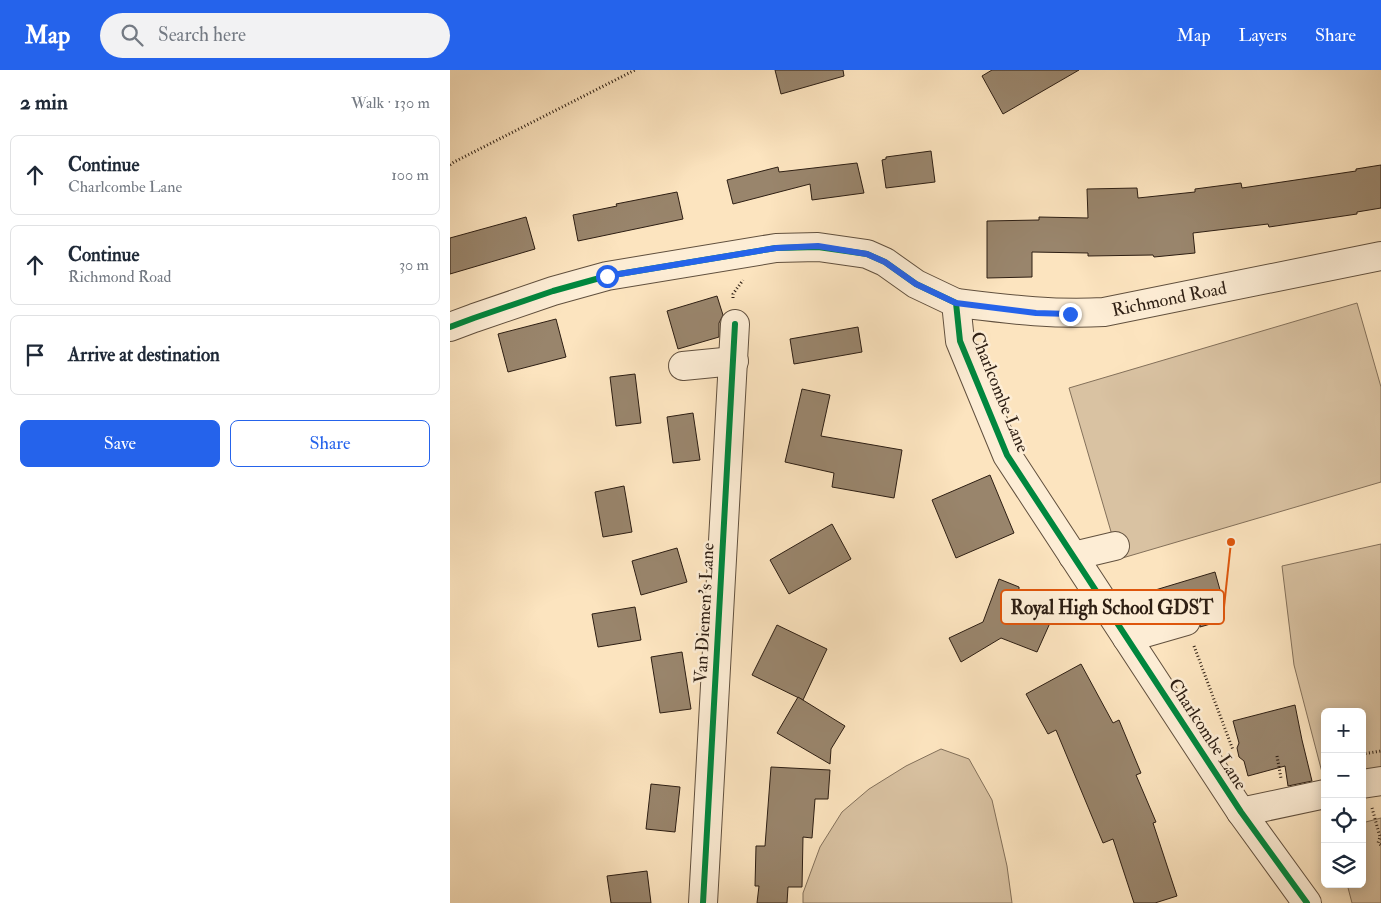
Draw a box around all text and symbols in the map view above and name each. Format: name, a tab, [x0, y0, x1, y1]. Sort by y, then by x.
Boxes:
search box	[100, 13, 450, 58]
text: Map	[25, 20, 70, 51]
icon: search	[118, 21, 146, 49]
text: Search here	[158, 23, 246, 47]
text: Map	[1177, 24, 1211, 47]
text: Layers	[1239, 24, 1287, 47]
text: Share	[1315, 24, 1356, 47]
text: 2 min	[20, 89, 68, 116]
text: Walk · 130 m	[351, 93, 430, 113]
text: Continue	[68, 153, 139, 177]
icon: ahead	[21, 161, 49, 189]
text: 100 m	[391, 165, 429, 185]
text: Charlcombe Lane	[68, 177, 182, 197]
text: Continue	[68, 243, 139, 267]
icon: ahead	[21, 251, 49, 279]
text: 30 m	[399, 255, 429, 275]
route start	[596, 265, 619, 288]
text: Richmond Road	[68, 267, 171, 287]
street label: Richmond Road	[1110, 276, 1229, 322]
route end	[1059, 303, 1082, 326]
street label: Charlcombe Lane	[965, 328, 1034, 456]
icon: arrive	[21, 341, 49, 369]
text: Arrive at destination	[68, 343, 220, 367]
button: Save	[20, 420, 220, 467]
button: Share	[230, 420, 430, 467]
street label: Van Diemen's Lane	[689, 542, 720, 684]
callout: Royal High School GDST	[1001, 590, 1224, 624]
text: Royal High School GDST	[1011, 596, 1214, 621]
street label: Charlcombe Lane	[1163, 674, 1252, 795]
map controls	[1321, 708, 1366, 888]
button: +	[1321, 708, 1366, 753]
button: −	[1321, 753, 1366, 798]
button: locate	[1321, 798, 1366, 843]
button: layers	[1321, 843, 1366, 888]

